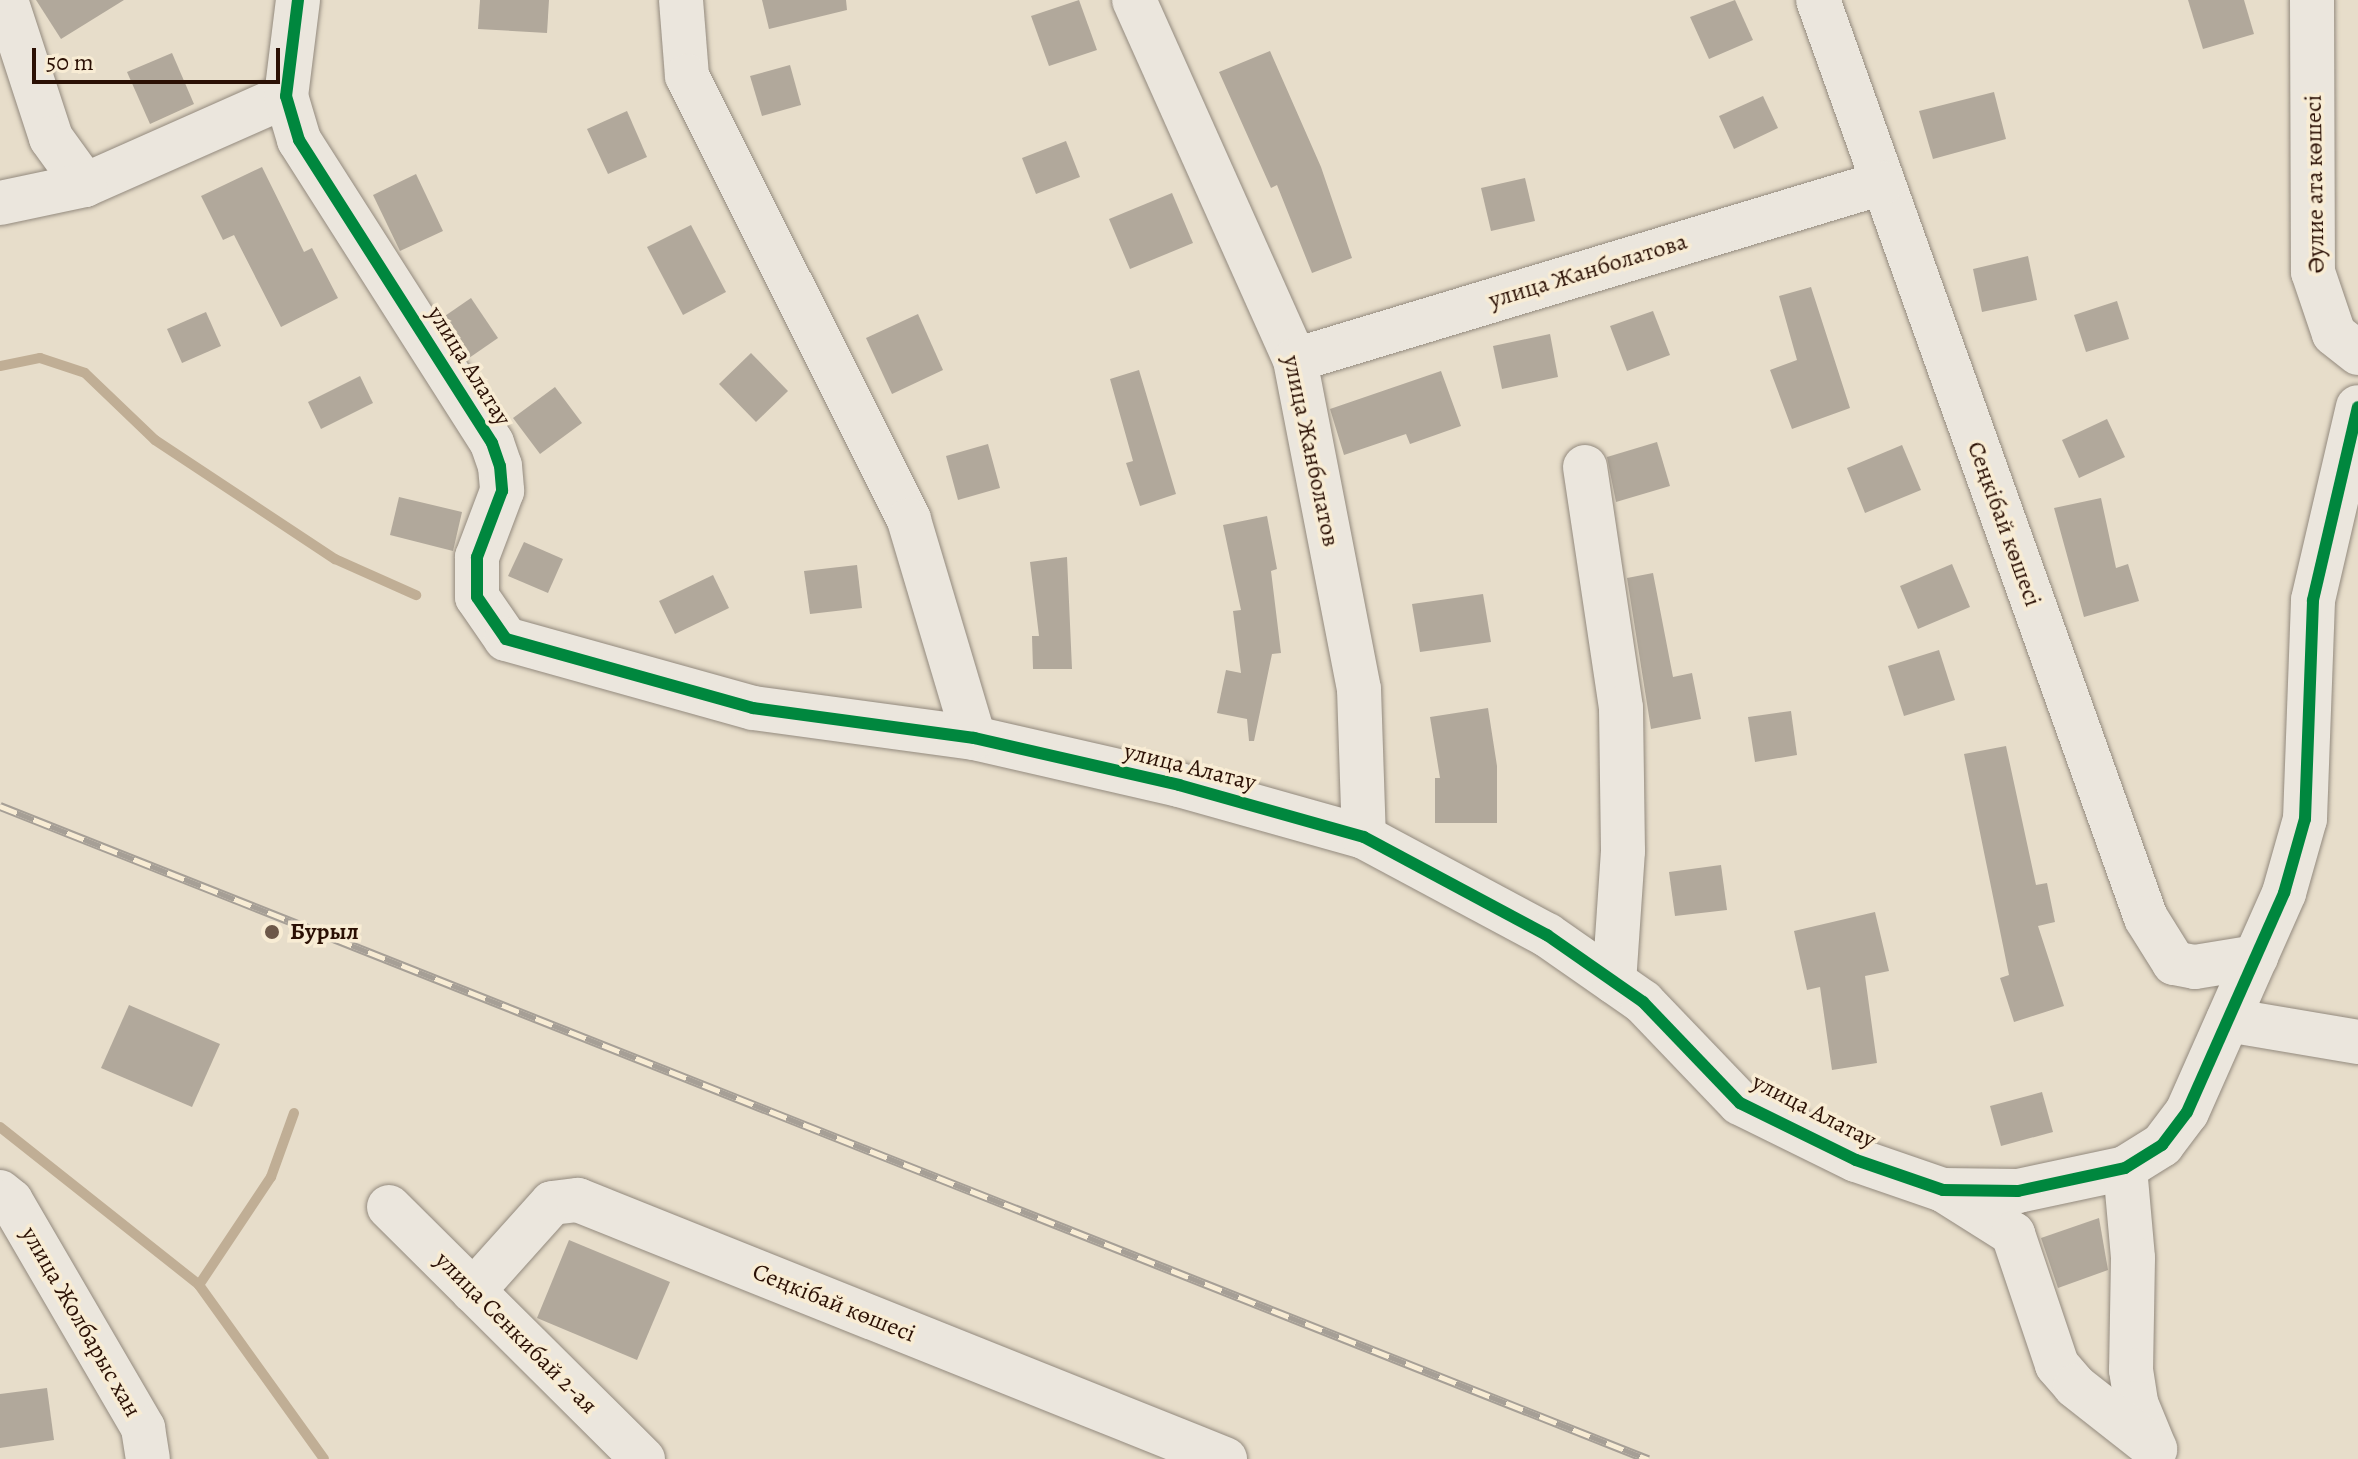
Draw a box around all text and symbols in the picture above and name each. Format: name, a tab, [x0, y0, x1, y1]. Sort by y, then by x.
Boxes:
scale bar	[36, 32, 284, 82]
text: 50 m	[46, 46, 94, 78]
street label: Әулие ата көшесі	[2299, 95, 2331, 273]
street label: улица Жанболатова	[1485, 227, 1691, 315]
street label: улица Алатау	[421, 301, 517, 431]
street label: улица Жанболатов	[1277, 353, 1345, 549]
street label: Сеңкібай көшесі	[1961, 438, 2047, 610]
street label: улица Алатау	[1121, 737, 1259, 797]
place label: Бурыл	[290, 918, 359, 946]
marker: Бурыл	[261, 921, 283, 943]
street label: улица Алатау	[1747, 1067, 1881, 1155]
street label: улица Жолбарыс хан	[15, 1222, 147, 1422]
street label: улица Сенкибай 2-ая	[429, 1246, 603, 1420]
street label: Сеңкібай көшесі	[748, 1257, 920, 1349]

